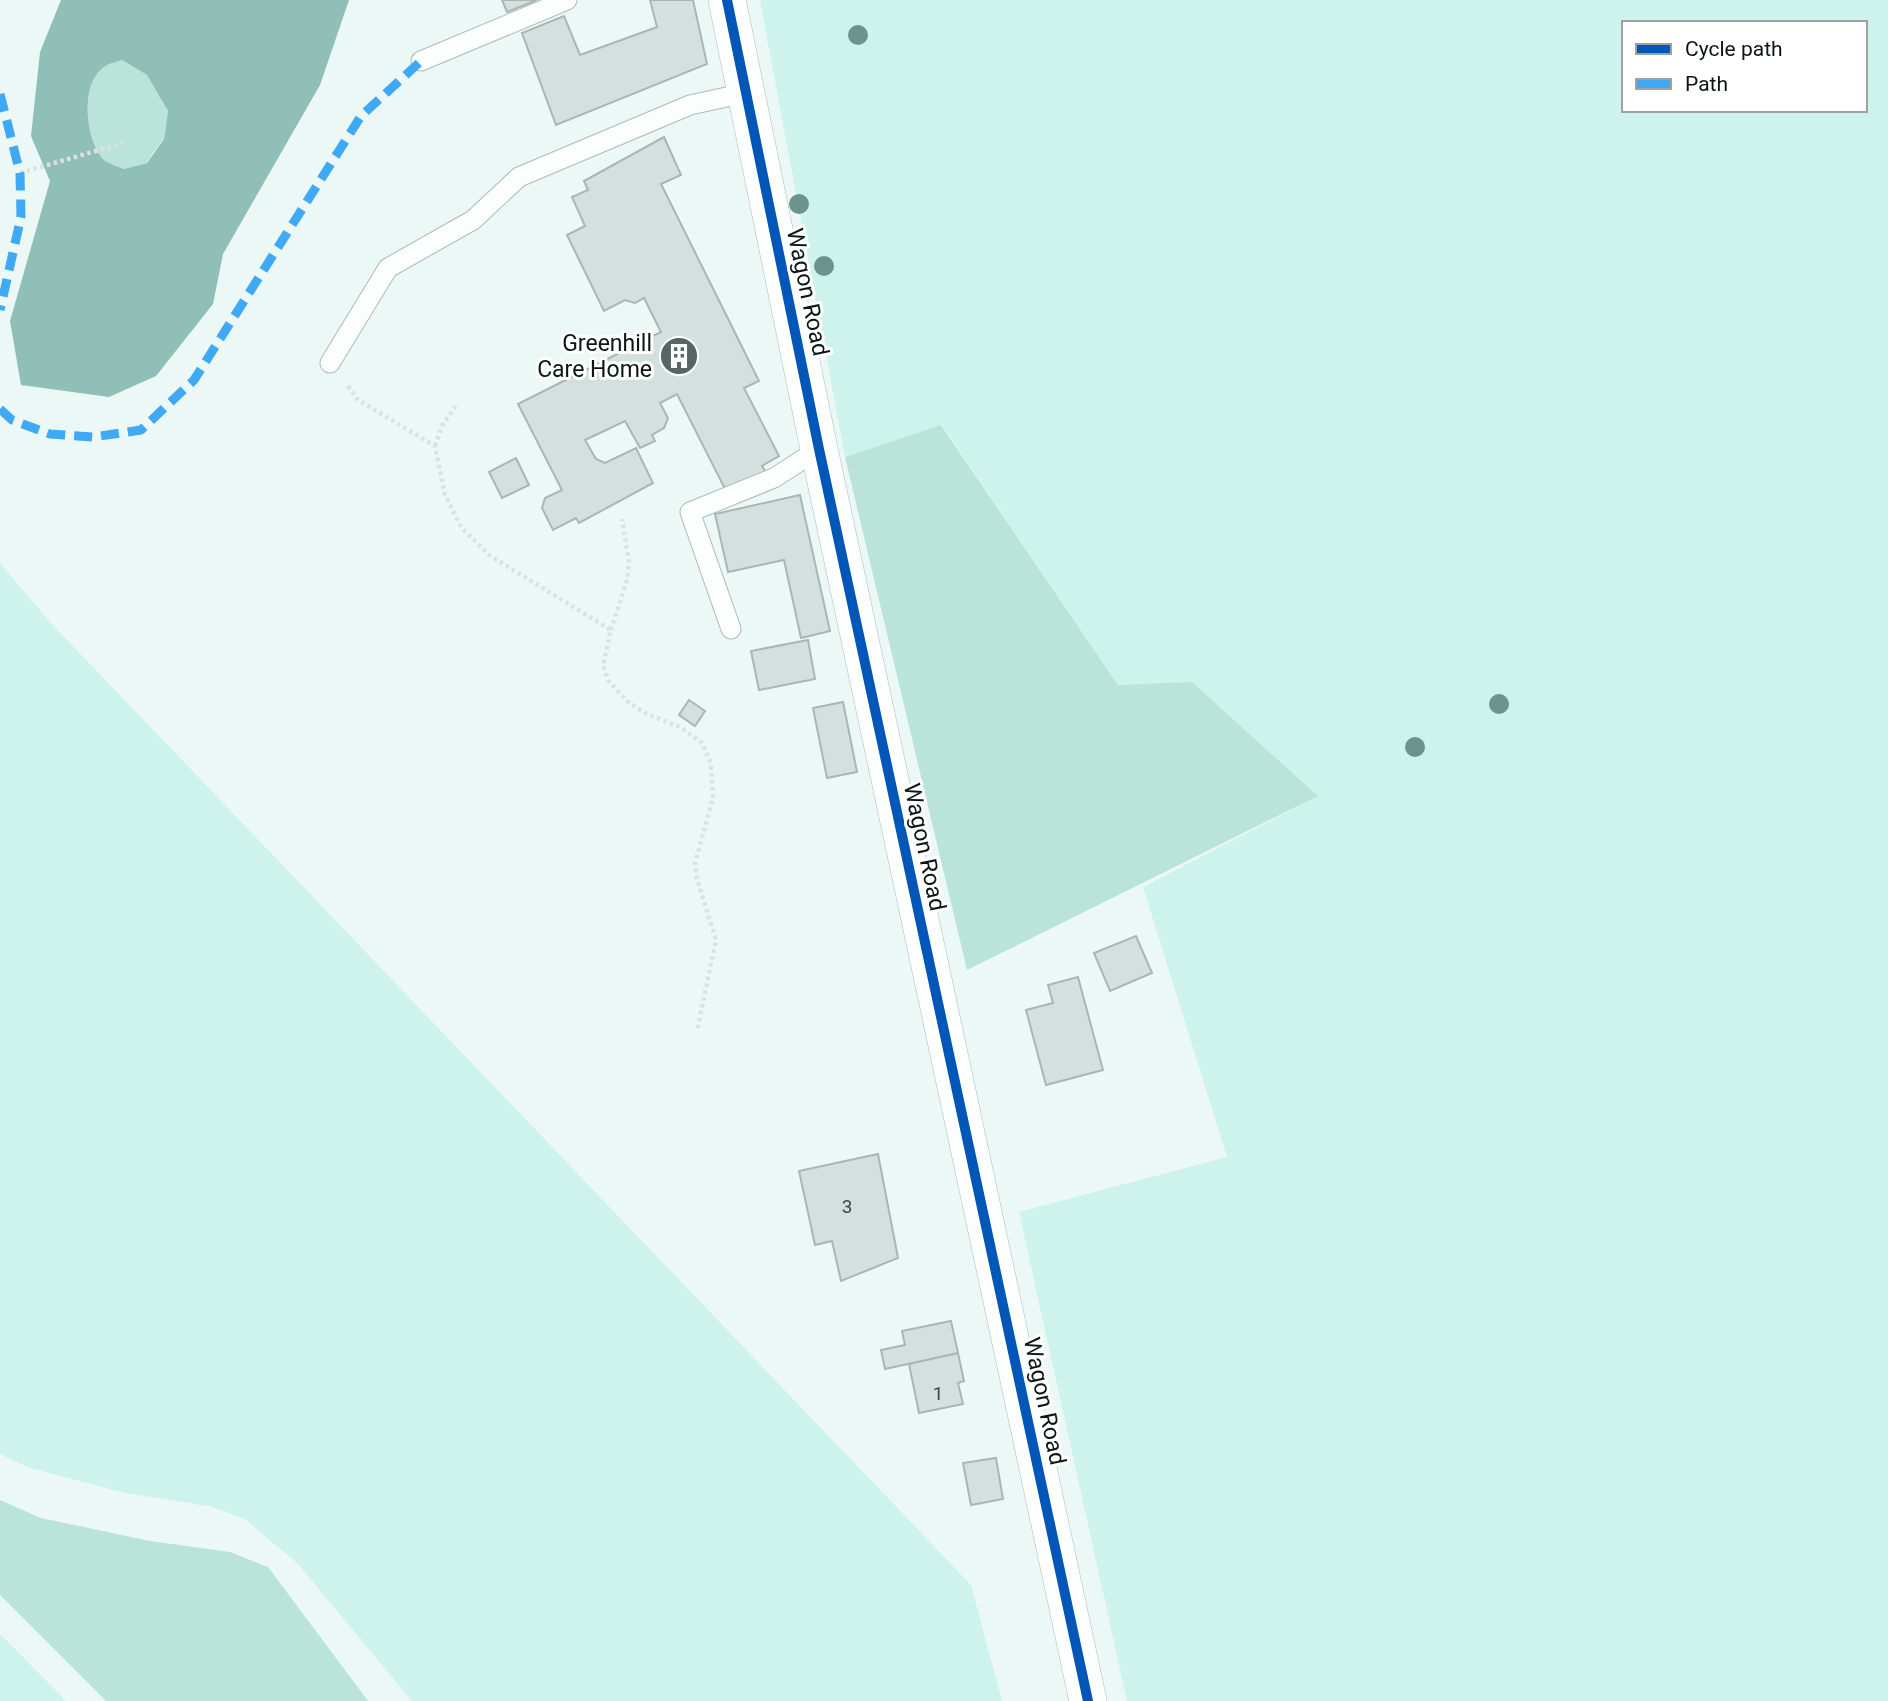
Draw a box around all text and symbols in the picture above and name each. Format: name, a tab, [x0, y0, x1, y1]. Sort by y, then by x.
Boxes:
legend	[1622, 21, 1867, 112]
text: Cycle path	[1685, 37, 1783, 61]
text: Path	[1685, 72, 1728, 96]
street label: Wagon Road	[781, 226, 834, 358]
place label: Greenhill Care Home	[537, 330, 652, 383]
building icon: Greenhill Care Home	[658, 335, 700, 377]
street label: Wagon Road	[898, 781, 951, 913]
house number: 3	[842, 1195, 852, 1218]
street label: Wagon Road	[1018, 1335, 1071, 1467]
house number: 1	[933, 1382, 943, 1405]

